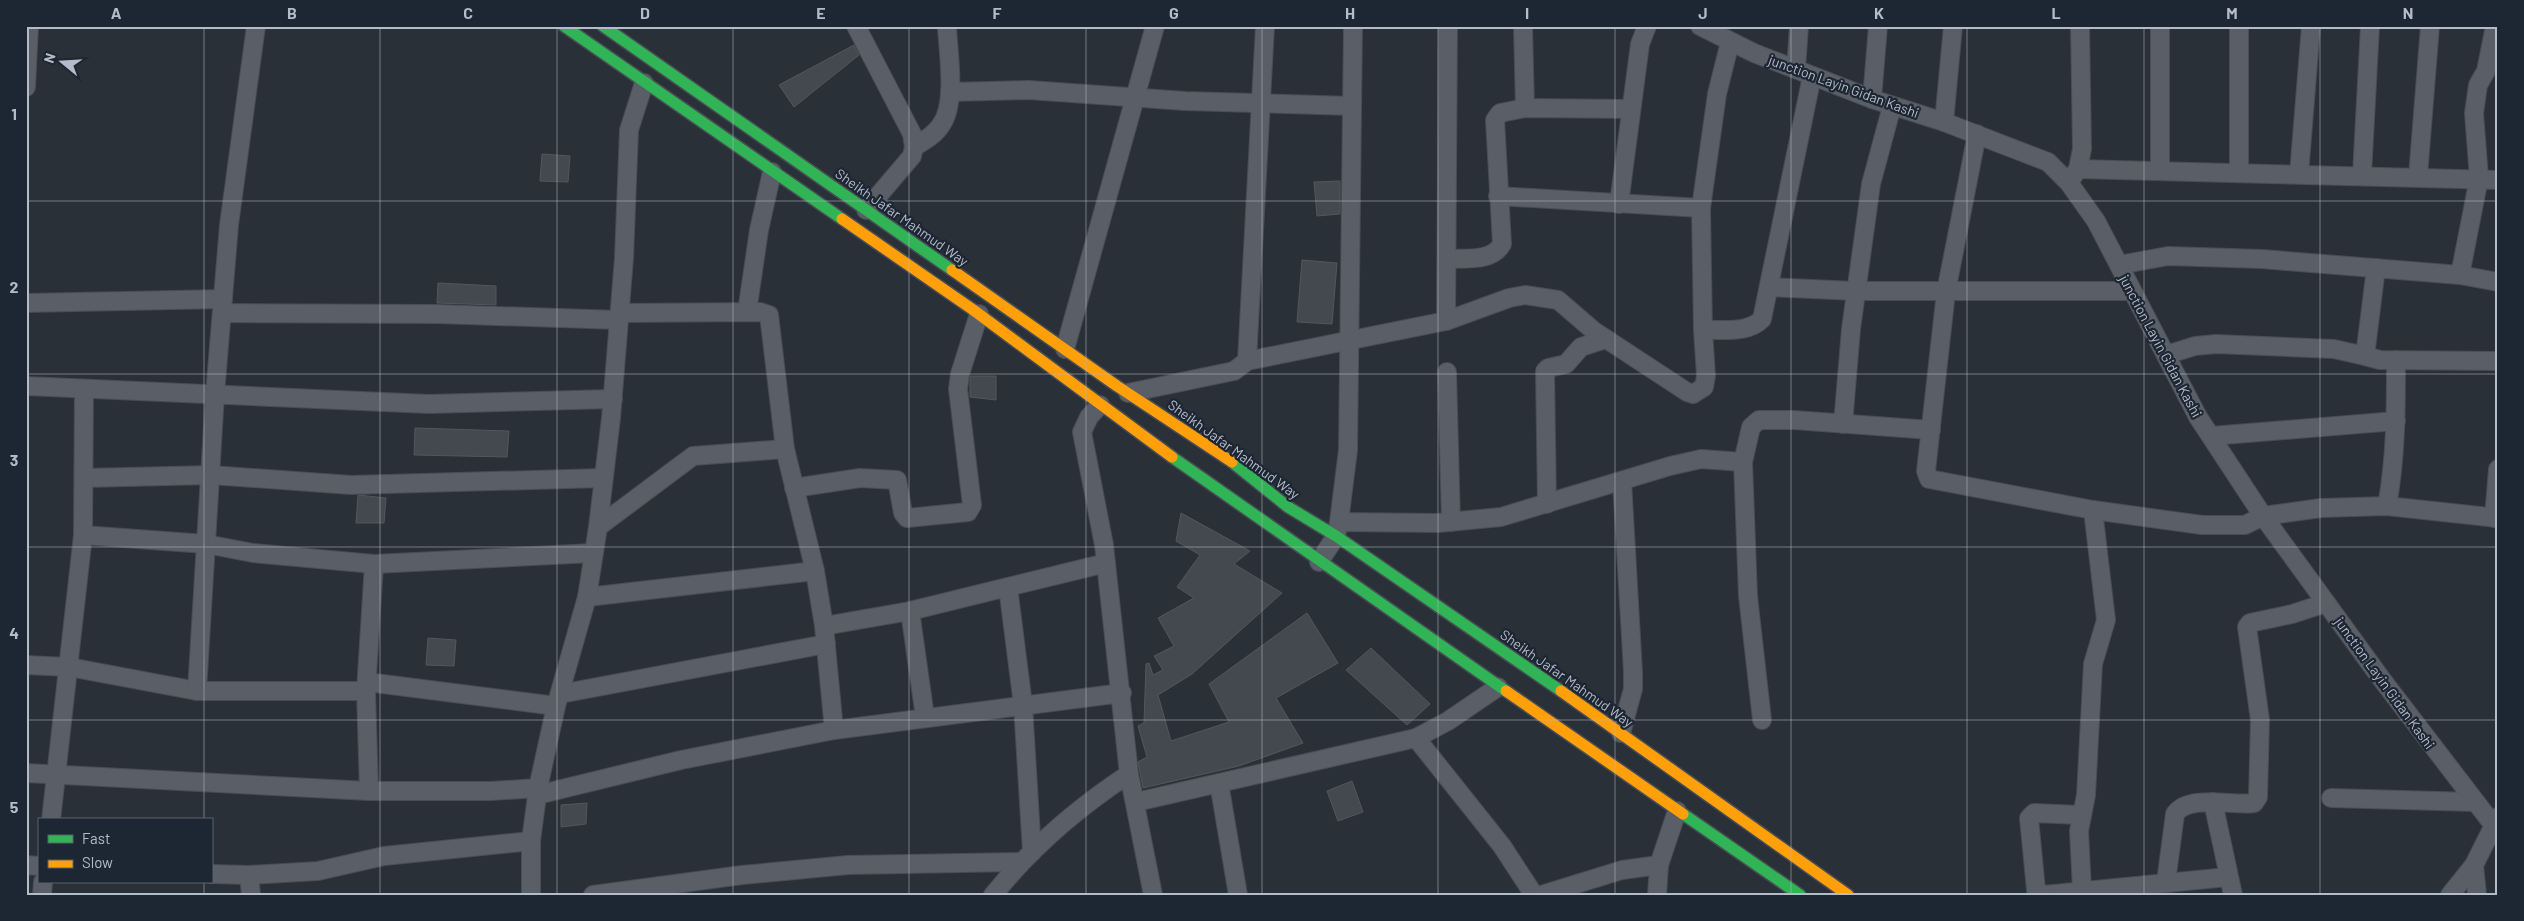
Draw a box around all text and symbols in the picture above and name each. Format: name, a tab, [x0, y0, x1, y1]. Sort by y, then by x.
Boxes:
text: A	[111, 3, 122, 22]
text: B	[287, 3, 297, 22]
text: C	[463, 3, 473, 22]
text: D	[640, 3, 650, 22]
text: E	[816, 3, 826, 22]
text: F	[993, 3, 1002, 22]
text: G	[1169, 3, 1179, 22]
text: H	[1345, 3, 1355, 22]
text: I	[1525, 3, 1529, 22]
text: J	[1698, 3, 1708, 22]
text: K	[1874, 3, 1884, 22]
text: L	[2051, 3, 2061, 22]
text: M	[2226, 3, 2238, 22]
text: N	[2403, 3, 2413, 22]
north arrow	[38, 38, 88, 88]
text: N	[40, 51, 59, 65]
street label: junction Layin Gidan Kashi	[1766, 51, 1921, 121]
text: 1	[11, 104, 17, 123]
street label: Sheikh Jafar Mahmud Way	[832, 165, 972, 270]
street label: junction Layin Gidan Kashi	[2116, 271, 2206, 420]
text: 2	[10, 277, 19, 296]
street label: Sheikh Jafar Mahmud Way	[1165, 396, 1303, 503]
text: 3	[10, 450, 18, 469]
street label: junction Layin Gidan Kashi	[2331, 613, 2438, 752]
text: 4	[9, 623, 19, 642]
street label: Sheikh Jafar Mahmud Way	[1497, 626, 1637, 731]
text: 5	[10, 797, 19, 816]
legend	[38, 818, 212, 884]
text: Fast	[82, 829, 110, 847]
text: Slow	[82, 853, 113, 871]

